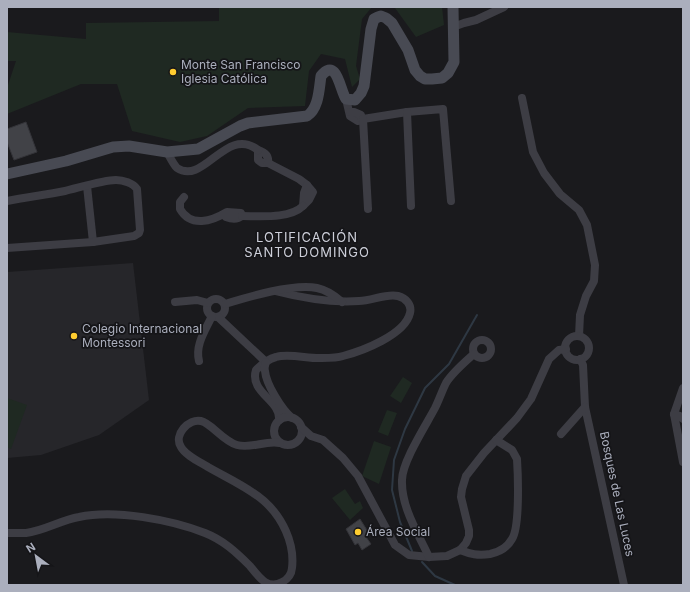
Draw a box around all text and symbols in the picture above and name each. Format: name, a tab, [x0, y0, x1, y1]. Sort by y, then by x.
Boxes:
place label: Monte San Francisco Iglesia Católica	[181, 57, 300, 86]
marker: Monte San Francisco Iglesia Católica	[168, 67, 178, 77]
district label: LOTIFICACIÓN SANTO DOMINGO	[244, 229, 370, 260]
place label: Colegio Internacional Montessori	[82, 321, 202, 350]
marker: Colegio Internacional Montessori	[69, 331, 79, 341]
street label: Bosques de Las Luces	[597, 430, 638, 558]
place label: Área Social	[366, 524, 430, 539]
marker: Área Social	[353, 527, 363, 537]
north arrow	[16, 536, 56, 576]
text: N	[23, 539, 38, 556]

